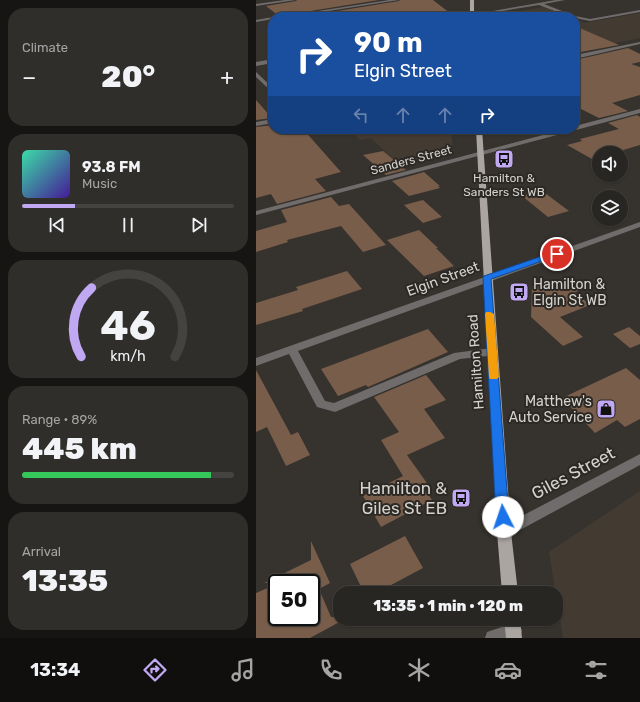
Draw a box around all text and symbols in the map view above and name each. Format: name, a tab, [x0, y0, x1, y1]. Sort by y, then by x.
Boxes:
text: 90 m	[354, 26, 423, 59]
icon: right	[288, 28, 340, 80]
text: Climate	[22, 40, 68, 55]
text: 20°	[101, 59, 155, 95]
text: Elgin Street	[354, 60, 452, 82]
text: −	[22, 64, 36, 91]
text: +	[220, 64, 234, 91]
icon: left	[350, 104, 372, 126]
icon: ahead	[392, 104, 414, 126]
icon: ahead	[434, 104, 456, 126]
icon: right	[476, 104, 498, 126]
street label: Sanders Street	[369, 142, 453, 178]
map controls	[592, 146, 628, 226]
button: sound	[592, 146, 628, 182]
bus stop icon: Hamilton & Sanders St WB	[493, 148, 515, 170]
text: 93.8 FM	[82, 158, 141, 176]
place label: Hamilton & Sanders St WB	[463, 171, 545, 199]
text: Music	[82, 176, 117, 191]
button: layers	[592, 190, 628, 226]
icon: previous	[46, 214, 68, 236]
icon: pause	[117, 214, 139, 236]
icon: next	[188, 214, 210, 236]
pin	[540, 237, 574, 271]
icon: arrive	[546, 243, 568, 265]
street label: Elgin Street	[404, 258, 482, 300]
place label: Hamilton & Elgin St WB	[533, 276, 607, 309]
bus stop icon: Hamilton & Elgin St WB	[508, 281, 530, 303]
text: 46	[100, 301, 156, 350]
street label: Hamilton Road	[464, 314, 488, 410]
text: km/h	[110, 348, 146, 365]
place label: Matthew's Auto Service	[509, 393, 592, 426]
shop icon: Matthew's Auto Service	[595, 398, 617, 420]
text: Range · 89%	[22, 412, 97, 427]
text: 445 km	[22, 431, 137, 467]
street label: Giles Street	[528, 443, 618, 503]
place label: Hamilton & Giles St EB	[359, 478, 447, 518]
bus stop icon: Hamilton & Giles St EB	[450, 487, 472, 509]
position arrow	[482, 496, 524, 538]
text: Arrival	[22, 544, 61, 559]
text: 13:35	[22, 563, 108, 599]
speed limit sign: 50	[268, 574, 320, 626]
text: 13:35 · 1 min · 120 m	[373, 597, 523, 615]
icon: directions	[141, 656, 169, 684]
icon: music	[229, 656, 257, 684]
icon: phone	[317, 656, 345, 684]
icon: climate	[405, 656, 433, 684]
icon: car	[494, 656, 522, 684]
icon: filters	[582, 656, 610, 684]
text: 13:34	[30, 659, 80, 681]

